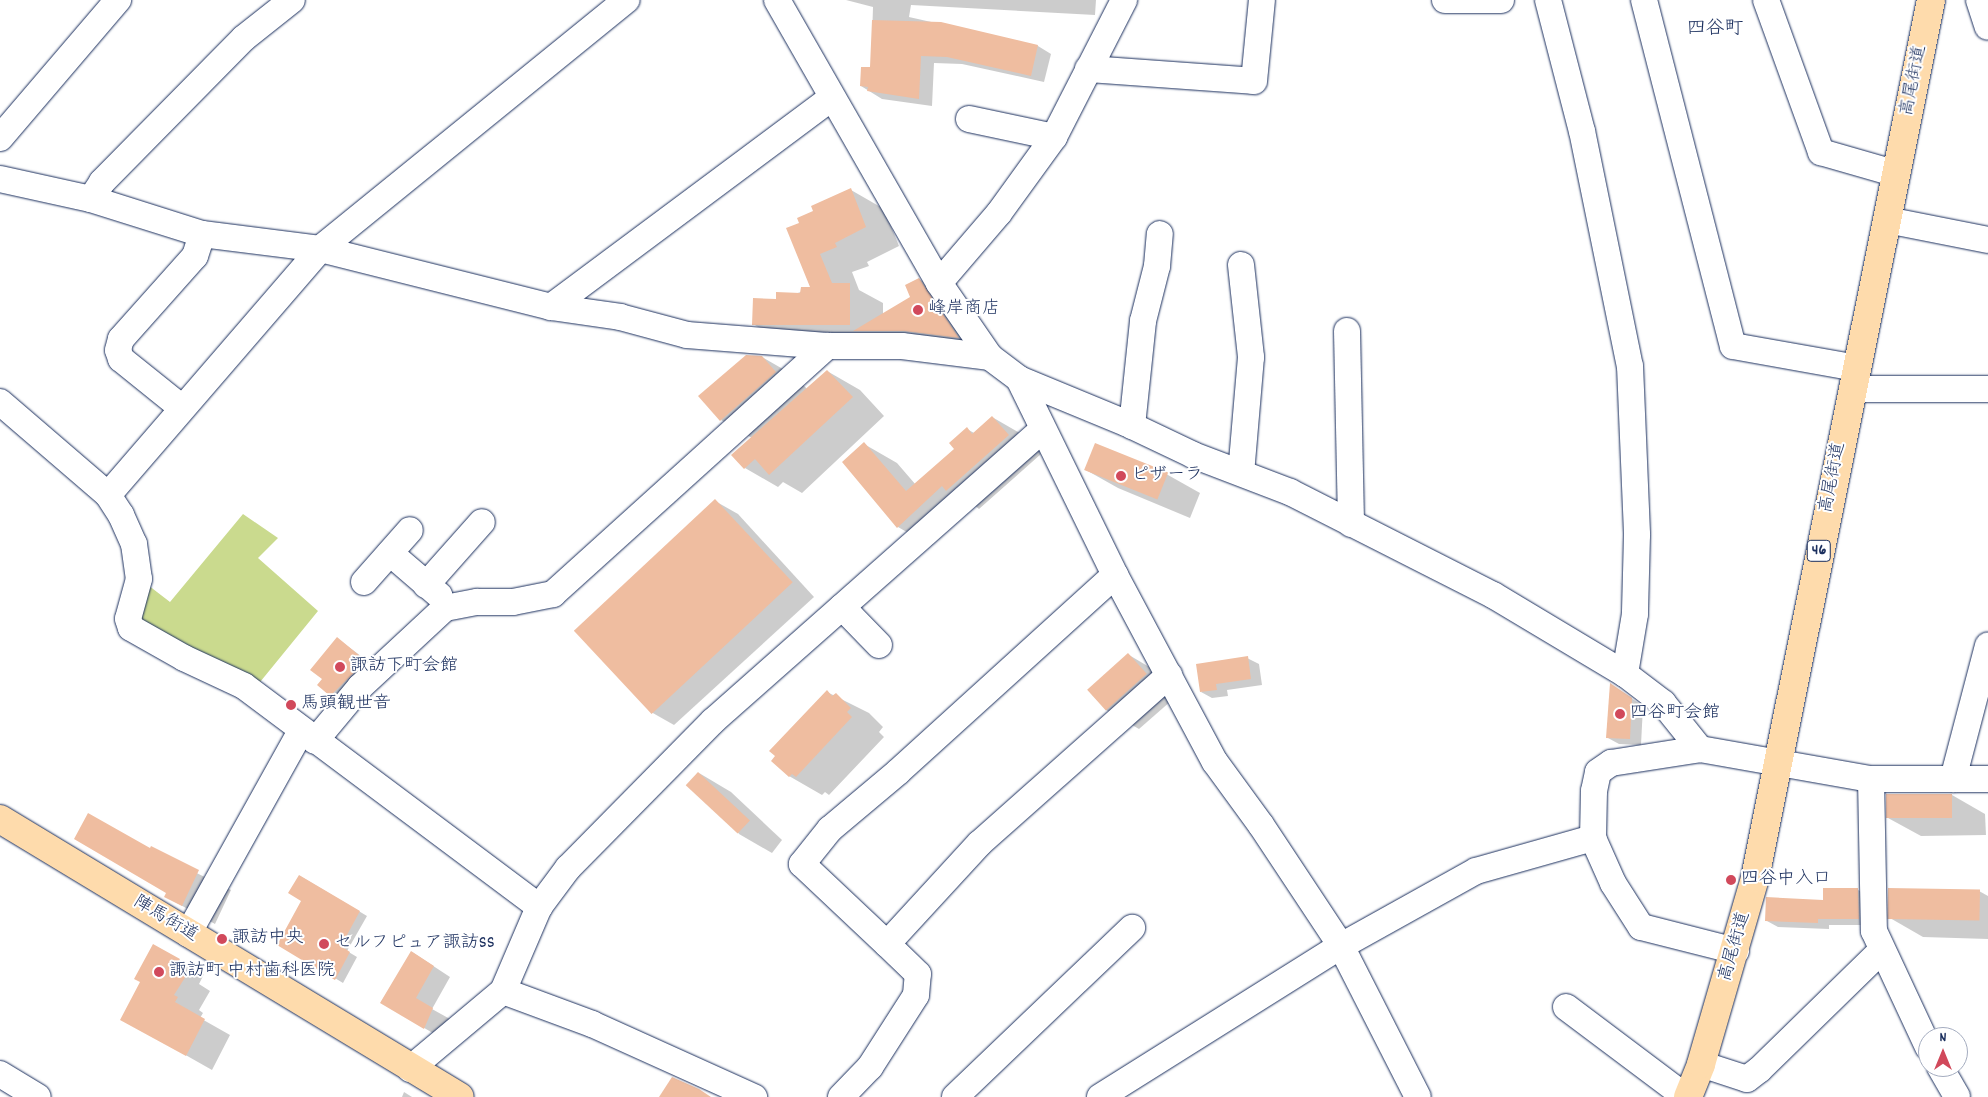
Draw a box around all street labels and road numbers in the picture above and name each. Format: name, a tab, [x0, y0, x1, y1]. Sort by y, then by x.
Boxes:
street label: 高尾街道	[1898, 44, 1932, 118]
street label: 高尾街道	[1817, 441, 1851, 515]
road number: 46	[1806, 538, 1832, 564]
street label: 陣馬街道	[129, 892, 201, 948]
street label: 高尾街道	[1716, 909, 1756, 985]

